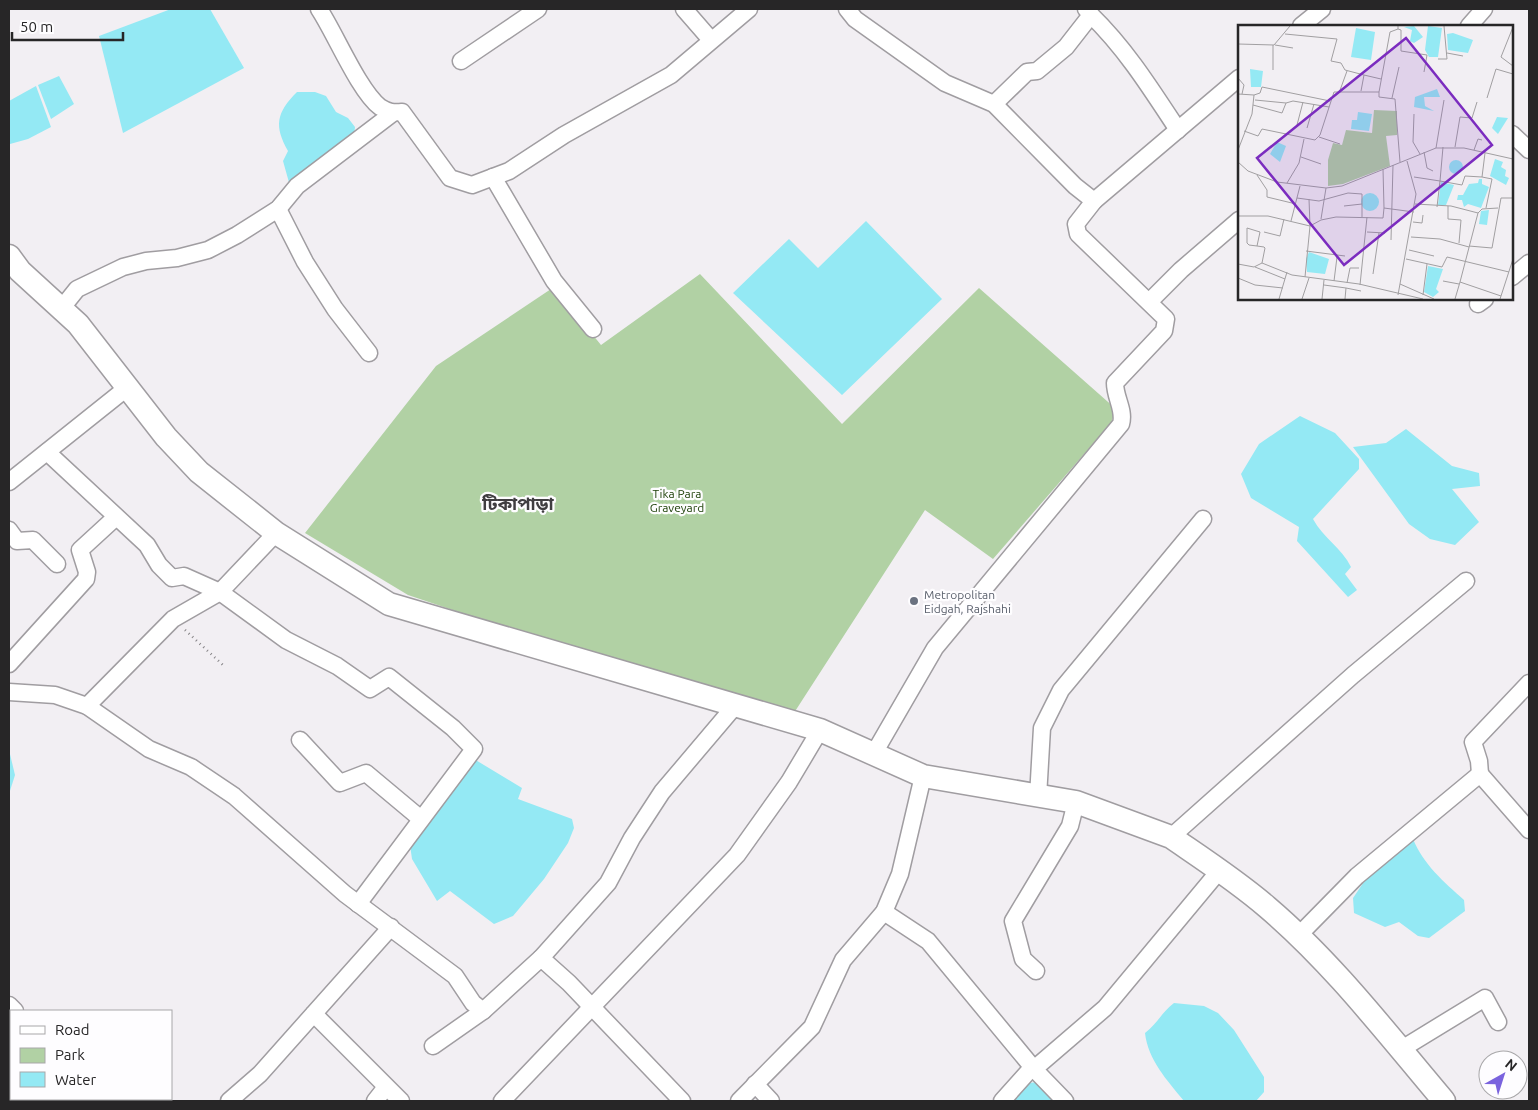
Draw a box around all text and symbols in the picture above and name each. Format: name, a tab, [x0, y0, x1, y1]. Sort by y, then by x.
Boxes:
scale bar	[12, 10, 124, 42]
text: 50 m	[20, 18, 53, 35]
inset map	[1238, 25, 1513, 300]
park label: Tika Para Graveyard	[650, 487, 704, 514]
district label: টিকাপাড়া	[481, 493, 555, 513]
place label: Metropolitan Eidgah, Rajshahi	[924, 588, 1011, 615]
marker: Metropolitan Eidgah, Rajshahi	[908, 595, 920, 607]
legend	[10, 1010, 172, 1100]
text: Road	[55, 1021, 90, 1038]
text: Park	[55, 1046, 85, 1063]
north arrow	[1478, 1050, 1528, 1100]
text: N	[1502, 1055, 1520, 1074]
text: Water	[55, 1071, 96, 1088]

